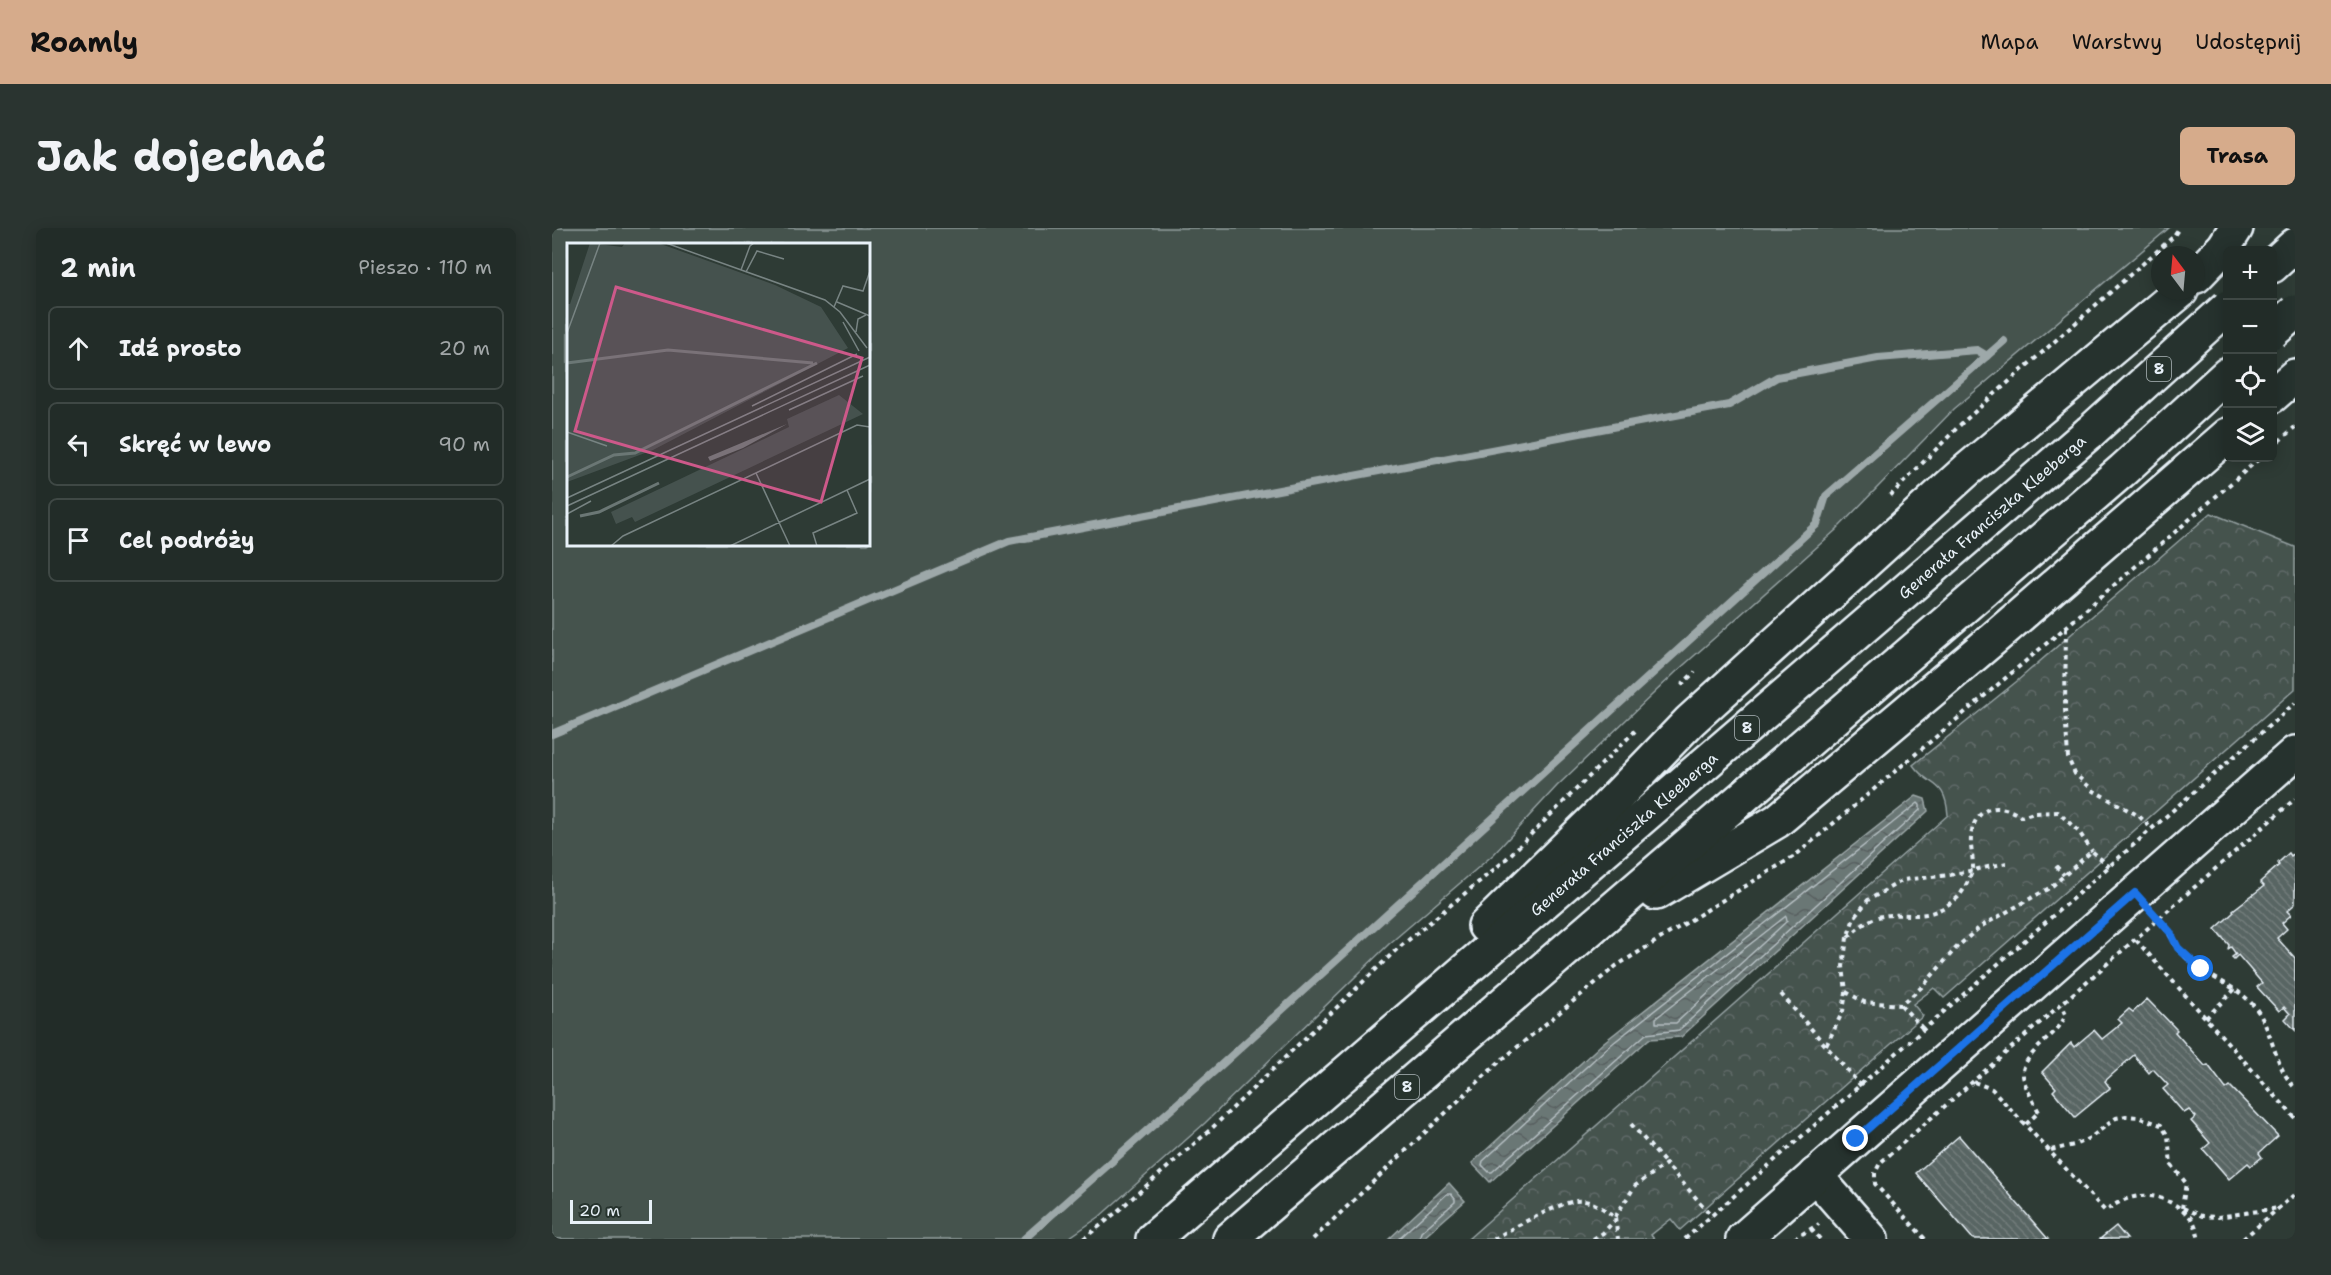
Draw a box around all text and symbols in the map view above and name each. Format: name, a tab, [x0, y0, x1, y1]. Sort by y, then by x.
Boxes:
text: Roamly	[30, 23, 138, 61]
text: Mapa	[1981, 28, 2039, 56]
text: Warstwy	[2072, 28, 2162, 56]
text: Udostępnij	[2195, 28, 2301, 56]
button: Trasa	[2180, 127, 2295, 185]
text: Jak dojechać	[36, 128, 326, 184]
inset map	[567, 243, 870, 546]
north arrow	[2151, 246, 2205, 300]
map controls	[2223, 246, 2277, 462]
button: +	[2223, 246, 2277, 300]
text: 2 min	[60, 250, 136, 285]
text: Pieszo · 110 m	[358, 254, 492, 280]
button: −	[2223, 300, 2277, 354]
icon: ahead	[62, 332, 95, 365]
text: Idź prosto	[119, 334, 242, 363]
text: 20 m	[439, 335, 490, 361]
button: locate	[2223, 354, 2277, 408]
road number: 8	[2147, 357, 2171, 381]
button: layers	[2223, 408, 2277, 462]
icon: left	[62, 428, 95, 461]
text: Skręć w lewo	[119, 430, 271, 459]
street label: Generała Franciszka Kleeberga	[1893, 430, 2090, 603]
text: 90 m	[438, 431, 490, 457]
icon: arrive	[62, 524, 95, 557]
text: Cel podróży	[119, 526, 255, 555]
road number: 8	[1735, 716, 1759, 740]
street label: Generała Franciszka Kleeberga	[1525, 747, 1722, 920]
route start	[2187, 955, 2213, 981]
road number: 8	[1395, 1075, 1419, 1099]
route end	[1842, 1125, 1868, 1151]
scale bar	[570, 1197, 652, 1224]
text: 20 m	[579, 1200, 620, 1221]

